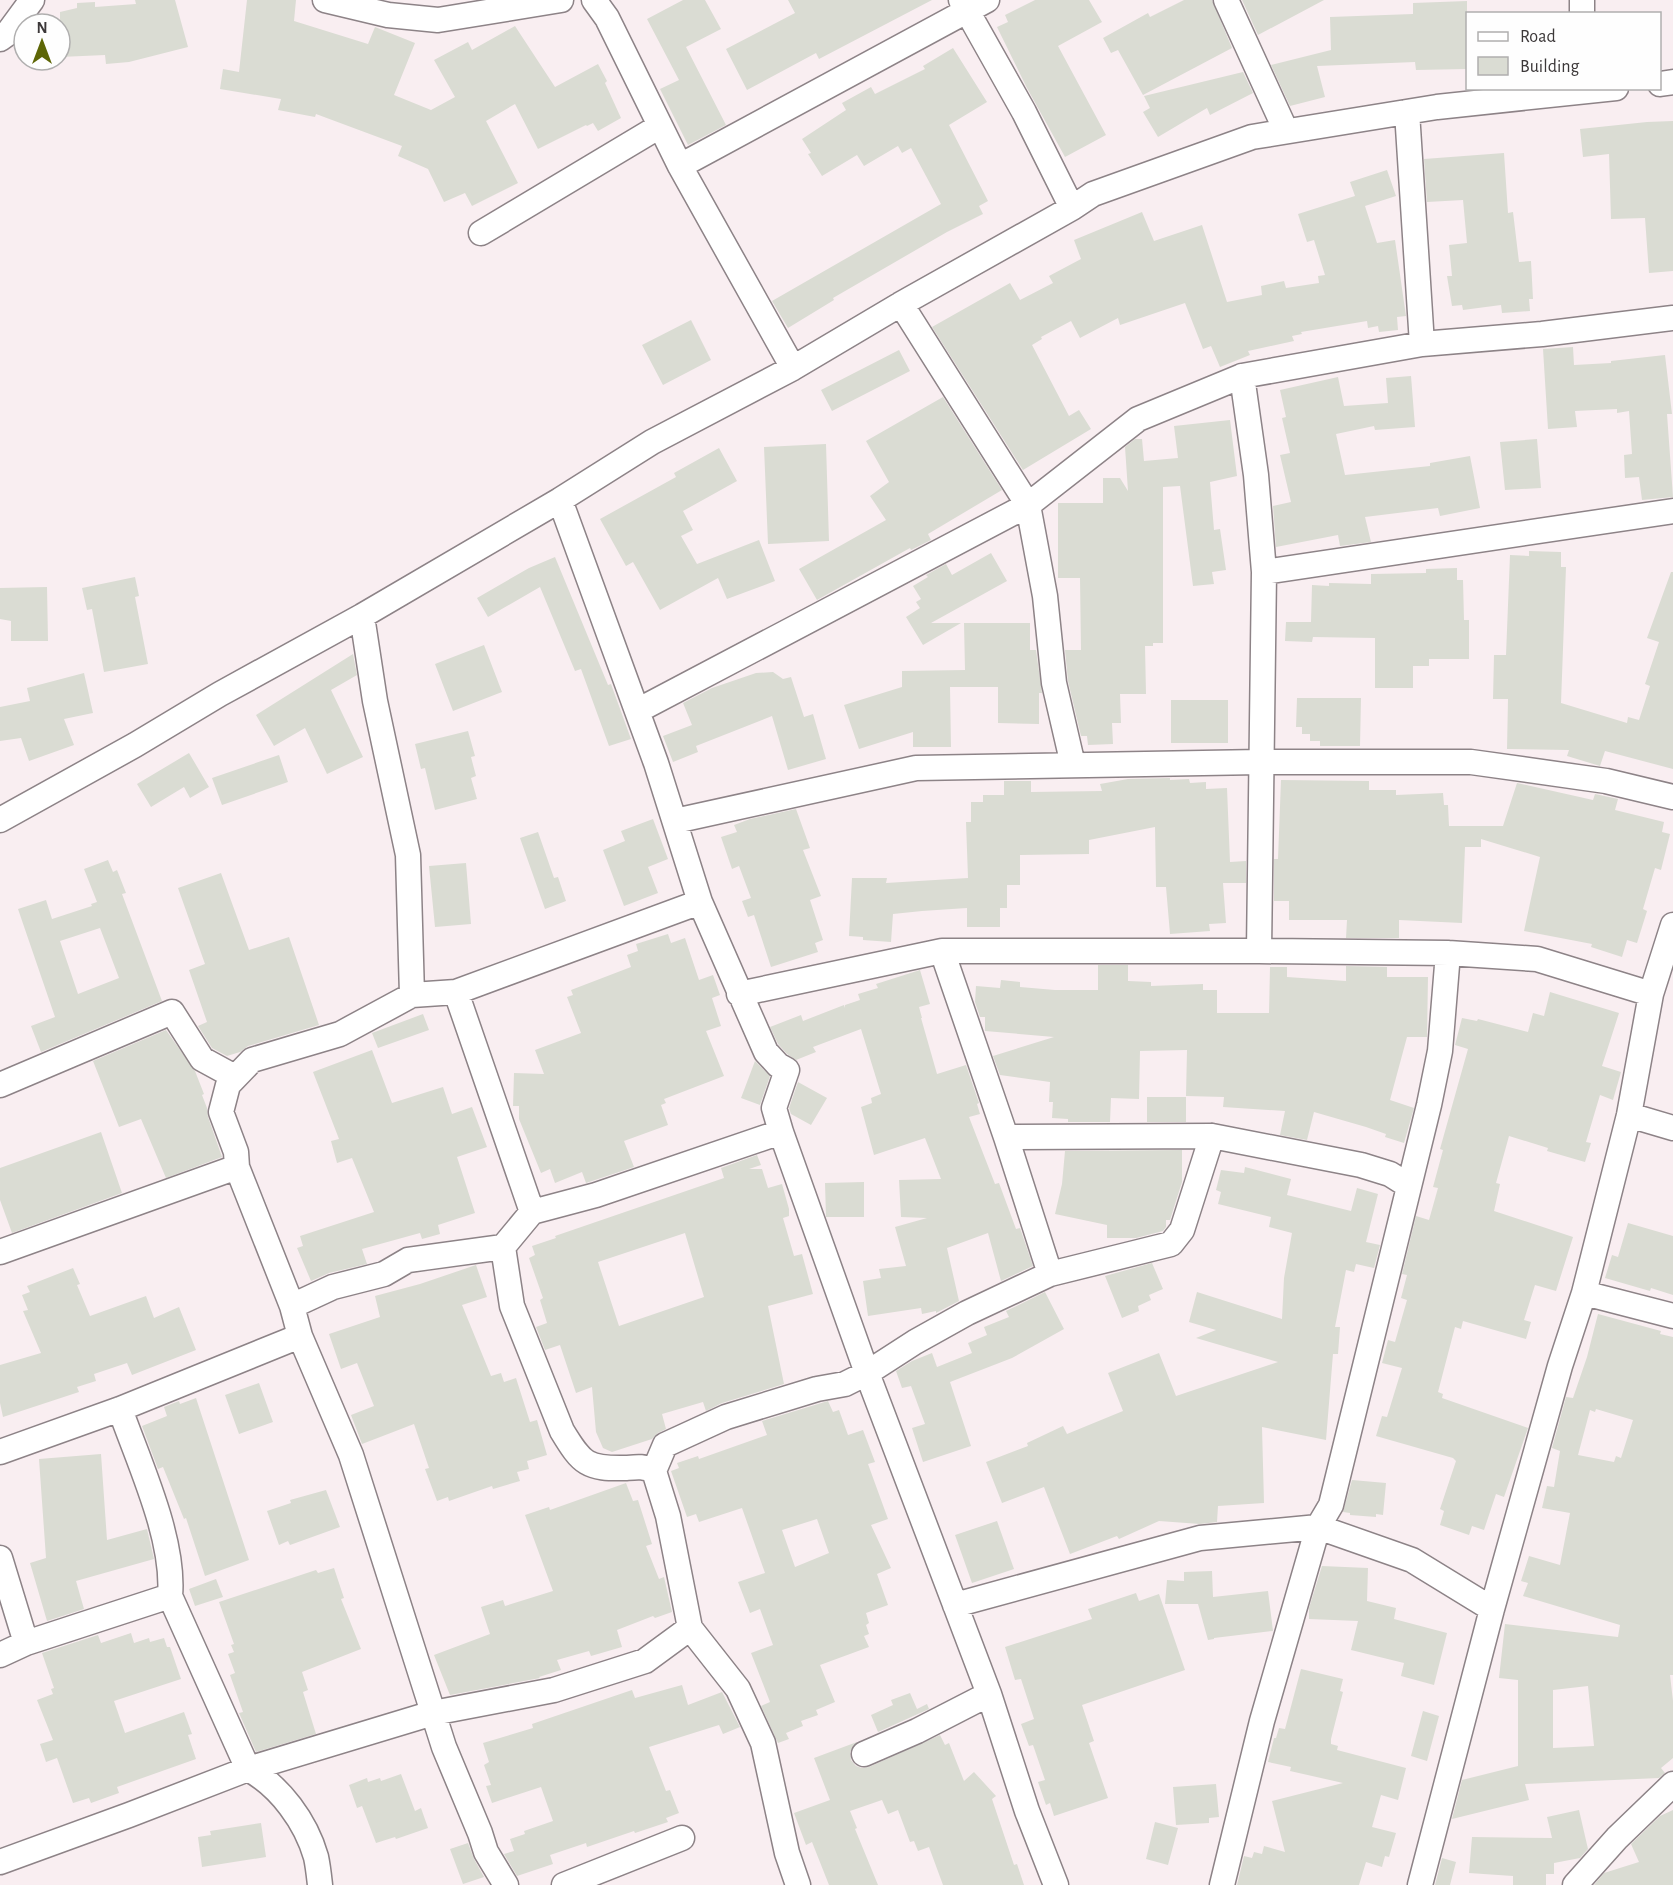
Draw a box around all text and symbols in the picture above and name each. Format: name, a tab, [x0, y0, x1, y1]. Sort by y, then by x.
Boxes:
north arrow	[12, 12, 72, 72]
legend	[1466, 12, 1661, 90]
text: N	[36, 20, 48, 36]
text: Road	[1520, 28, 1556, 46]
text: Building	[1520, 58, 1580, 76]

